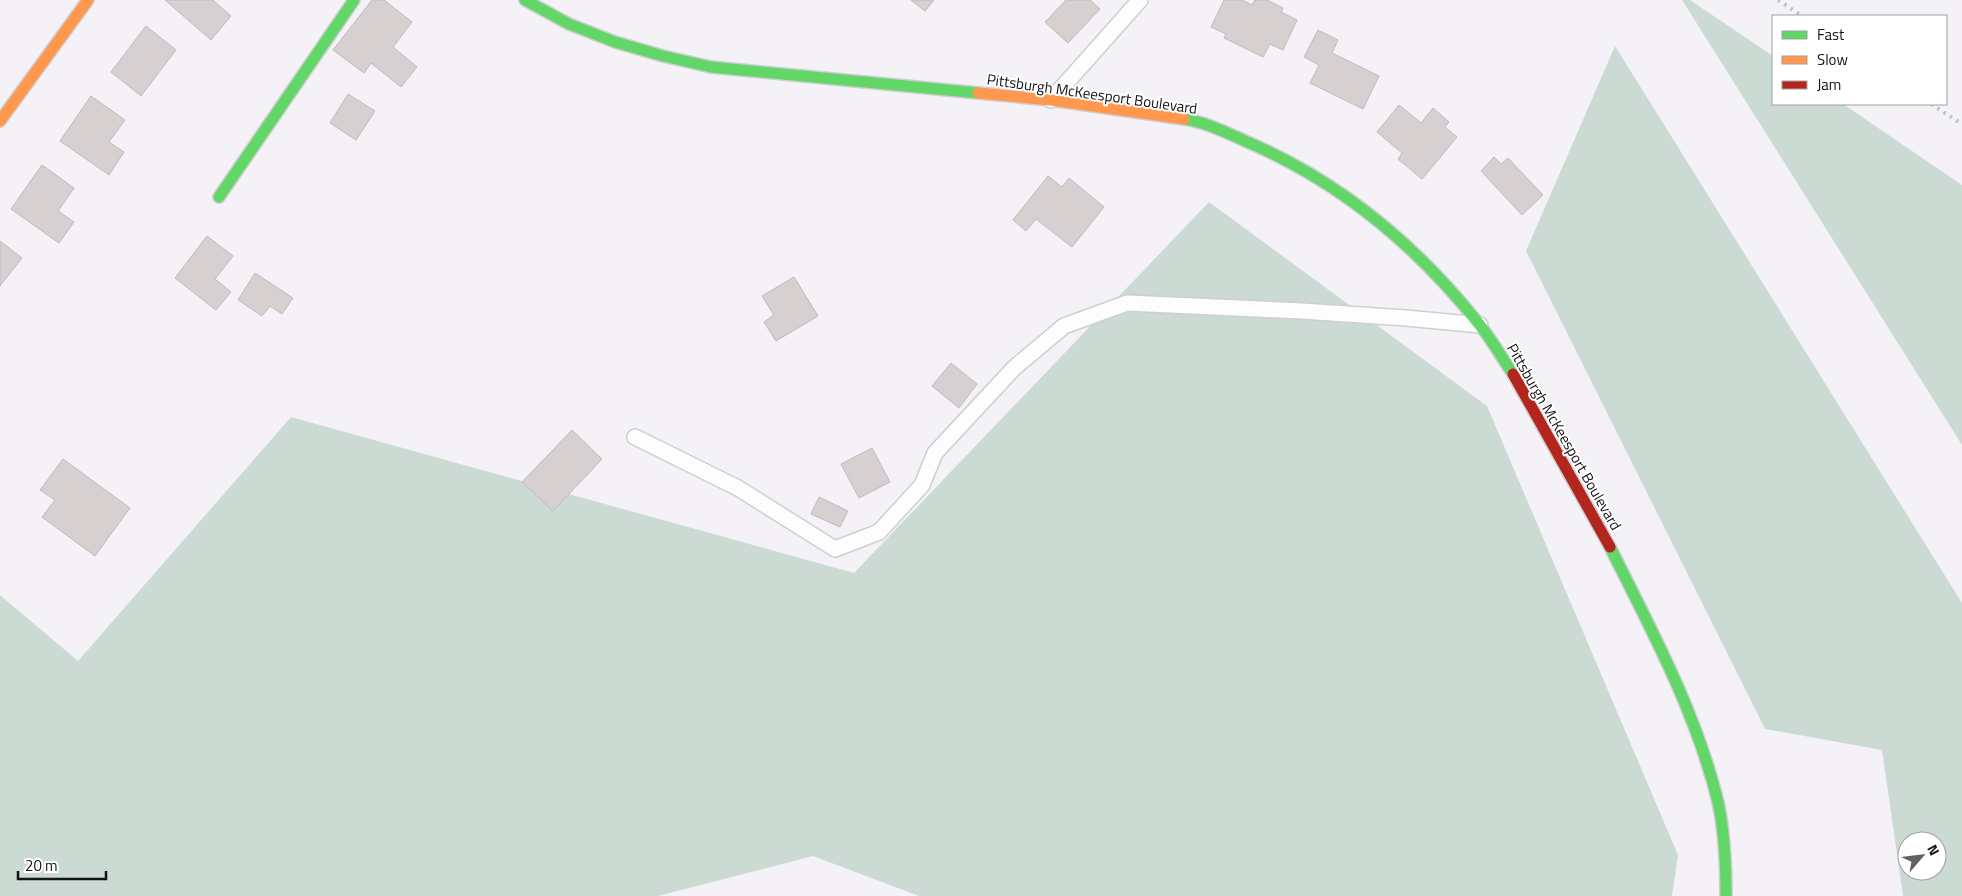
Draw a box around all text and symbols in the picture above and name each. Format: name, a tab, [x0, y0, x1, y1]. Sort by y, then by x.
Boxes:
legend	[1772, 15, 1947, 105]
text: Fast	[1817, 23, 1845, 46]
text: Slow	[1817, 48, 1848, 71]
street label: Pittsburgh McKeesport Boulevard	[985, 67, 1199, 120]
text: Jam	[1817, 73, 1841, 96]
street label: Pittsburgh McKeesport Boulevard	[1501, 339, 1627, 534]
north arrow	[1897, 831, 1947, 881]
text: N	[1922, 840, 1945, 859]
scale bar	[18, 848, 105, 880]
text: 20 m	[25, 854, 58, 877]

